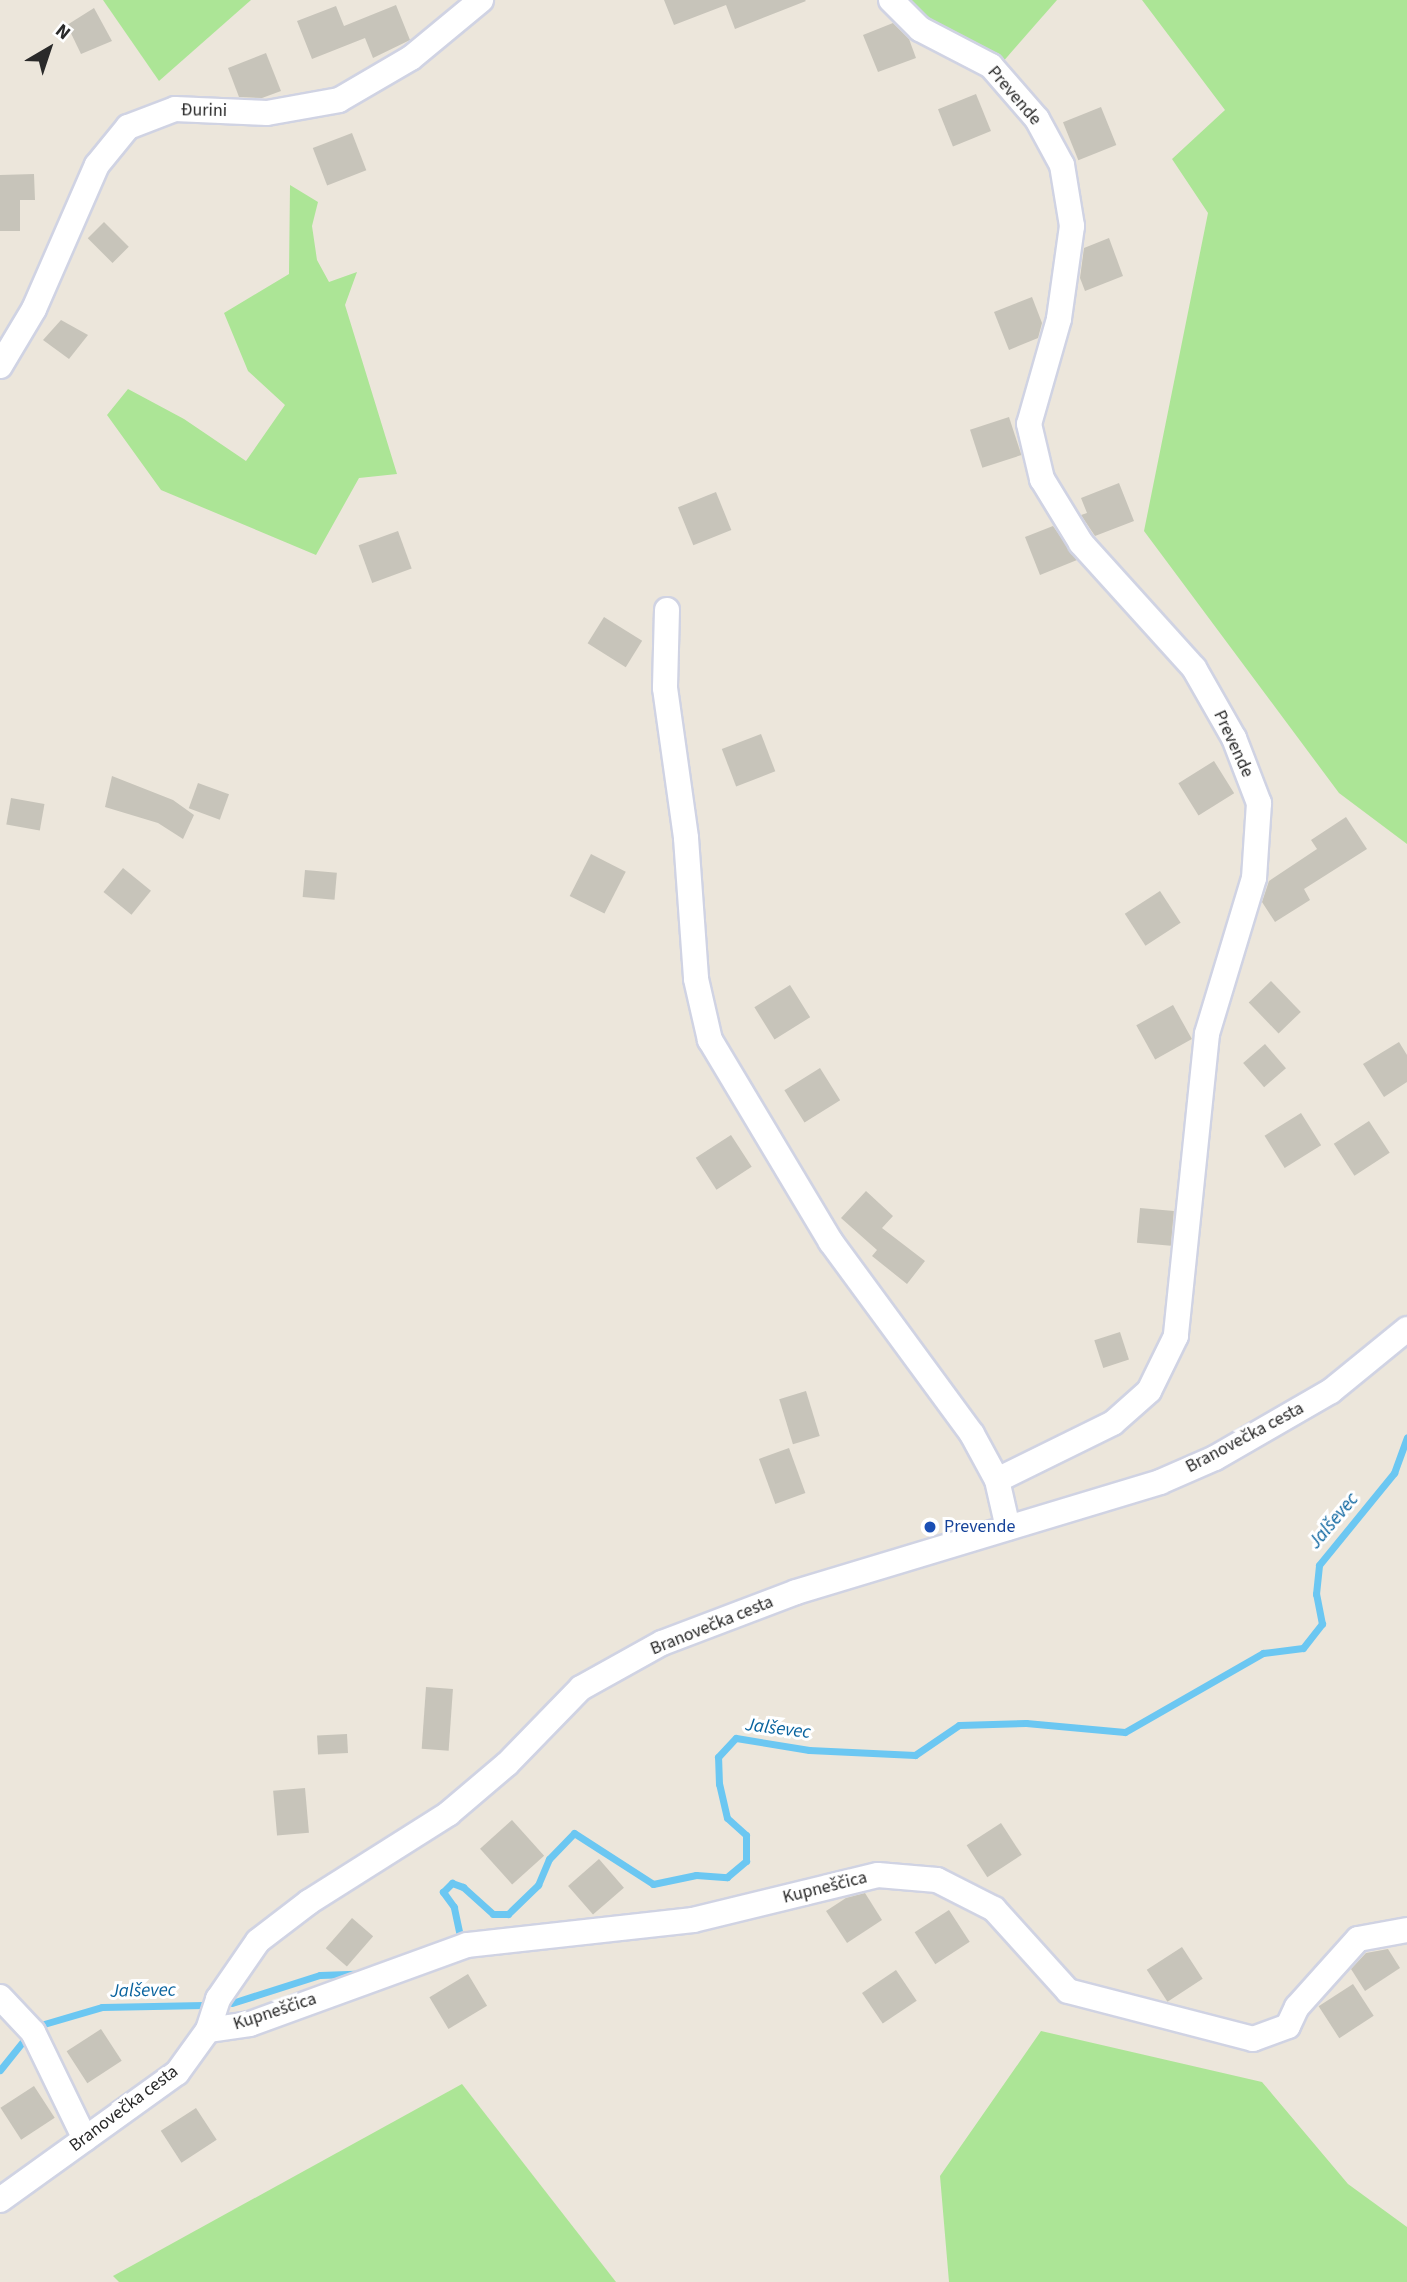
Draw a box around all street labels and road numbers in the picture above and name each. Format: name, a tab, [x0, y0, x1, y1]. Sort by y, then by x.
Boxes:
street label: Prevende	[982, 62, 1046, 130]
street label: Đurini	[181, 100, 227, 122]
street label: Prevende	[1208, 707, 1258, 781]
street label: Branovečka cesta	[1182, 1398, 1308, 1478]
street label: Branovečka cesta	[647, 1592, 777, 1660]
street label: Kupneščica	[781, 1867, 869, 1909]
street label: Kupneščica	[231, 1988, 319, 2036]
street label: Branovečka cesta	[65, 2061, 183, 2157]

